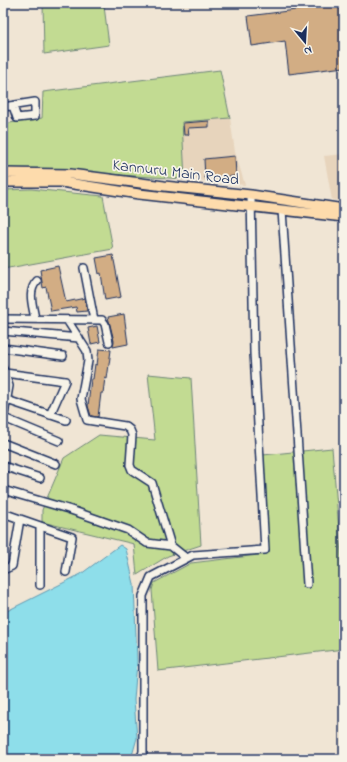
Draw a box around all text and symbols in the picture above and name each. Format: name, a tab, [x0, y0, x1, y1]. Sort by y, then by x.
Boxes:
north arrow	[285, 22, 325, 62]
text: N	[302, 42, 314, 59]
street label: Kannuru Main Road	[111, 153, 240, 193]

